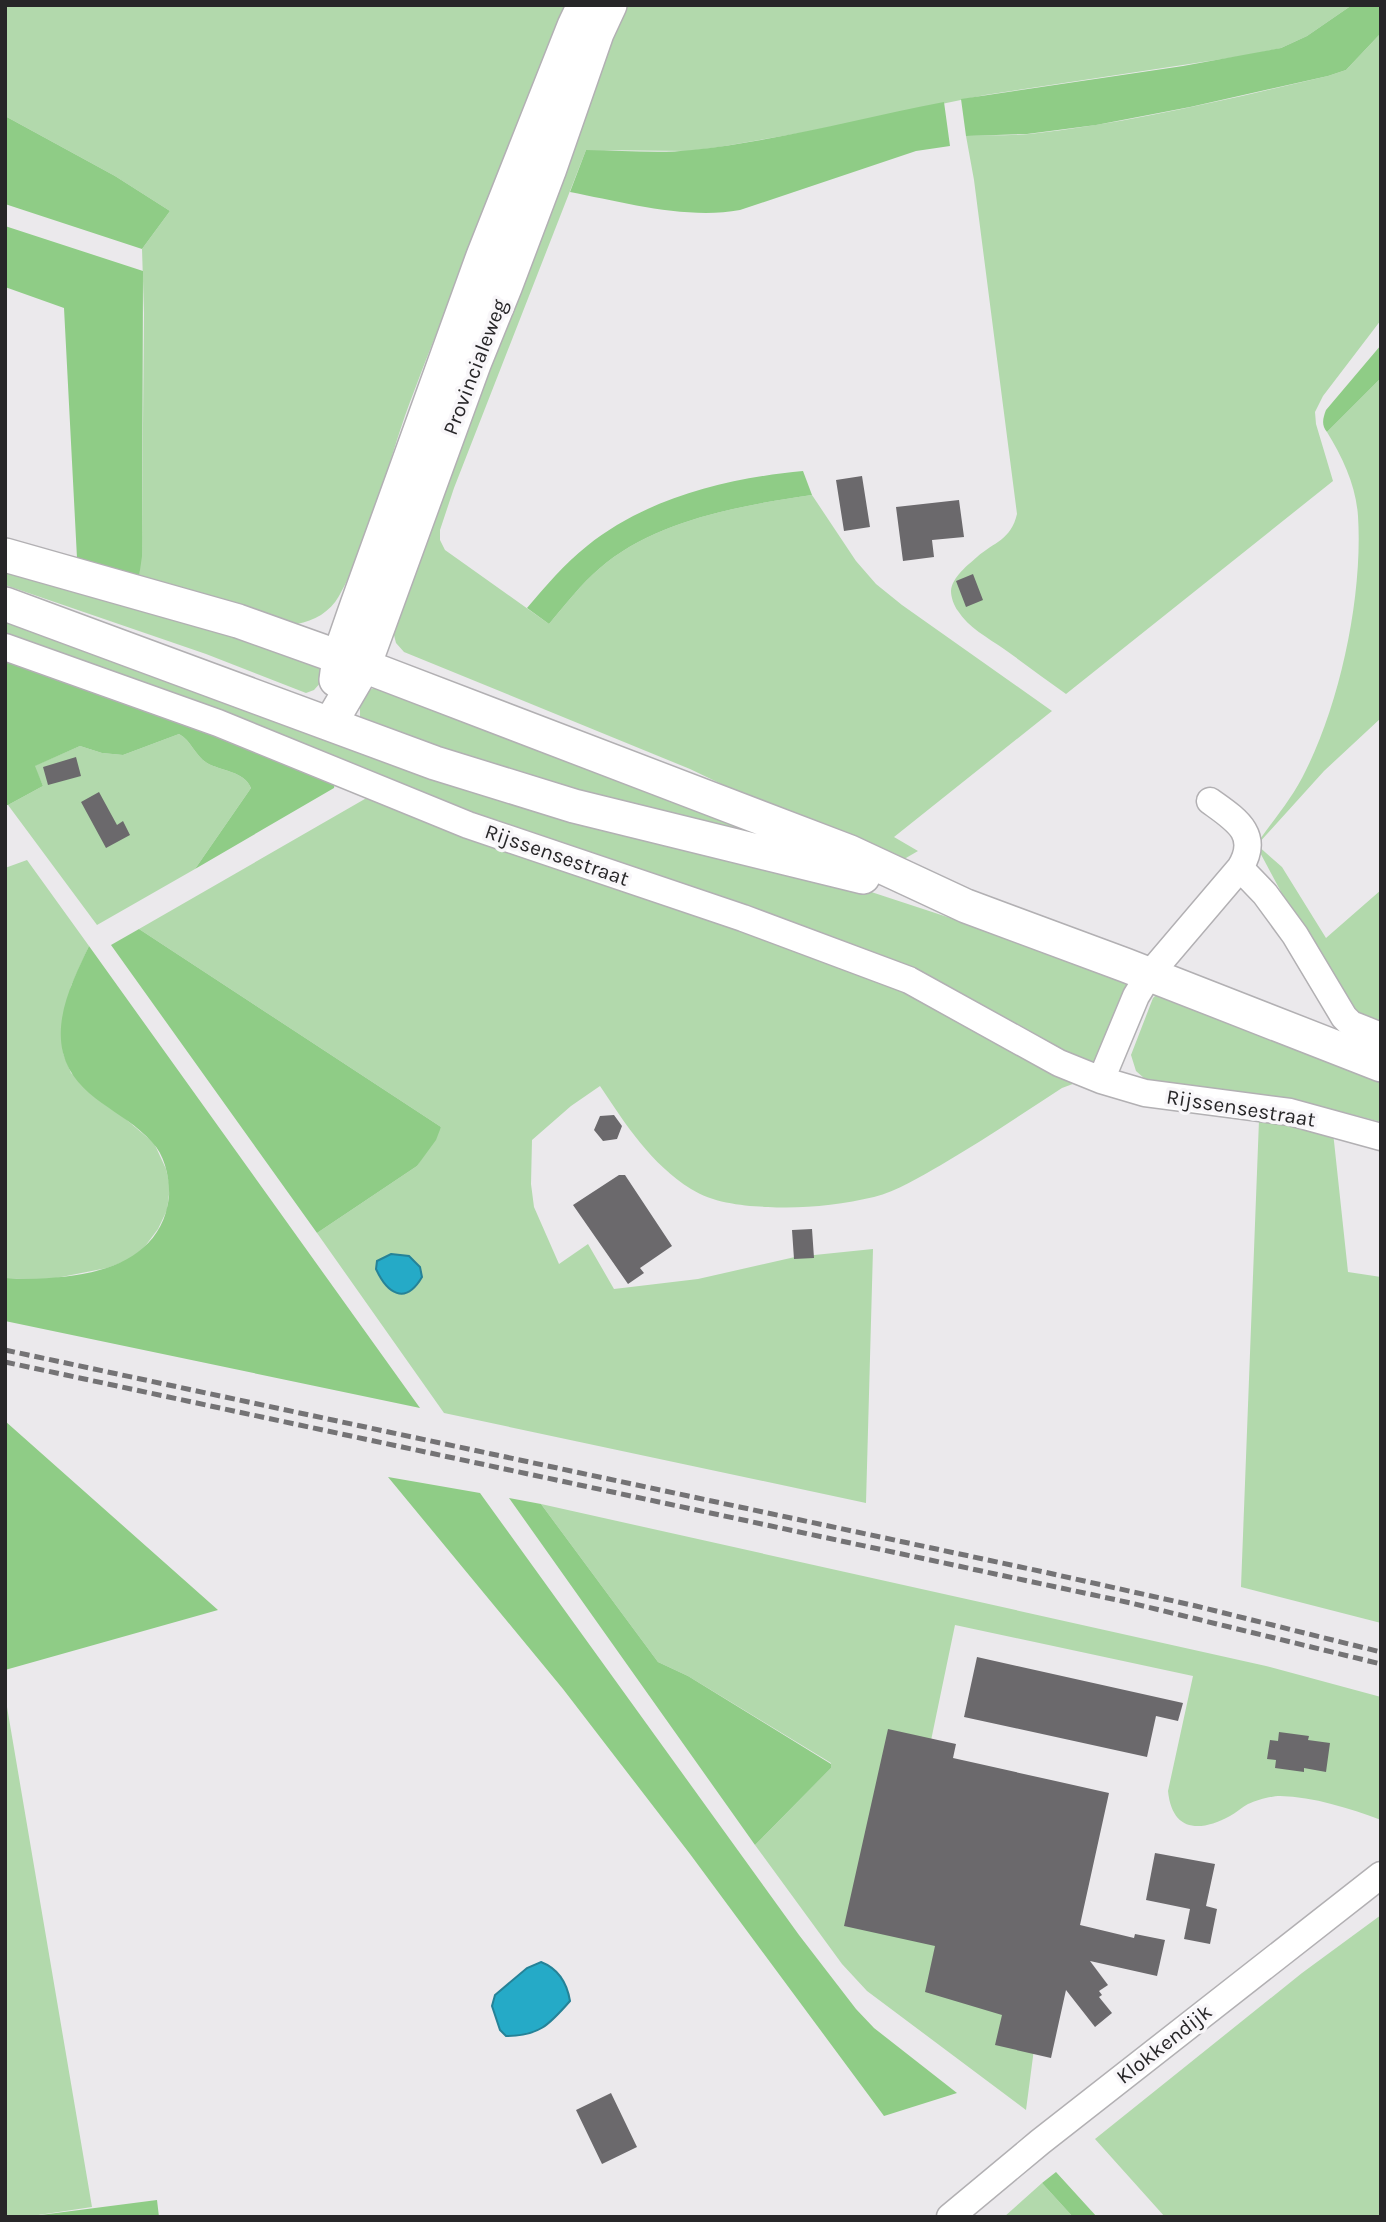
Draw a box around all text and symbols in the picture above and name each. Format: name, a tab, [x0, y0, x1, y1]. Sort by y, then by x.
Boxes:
street label: Provincialeweg	[438, 296, 512, 438]
street label: Rijssensestraat	[482, 819, 632, 891]
street label: Rijssensestraat	[1165, 1084, 1317, 1132]
street label: Klokkendijk	[1112, 1999, 1217, 2089]

